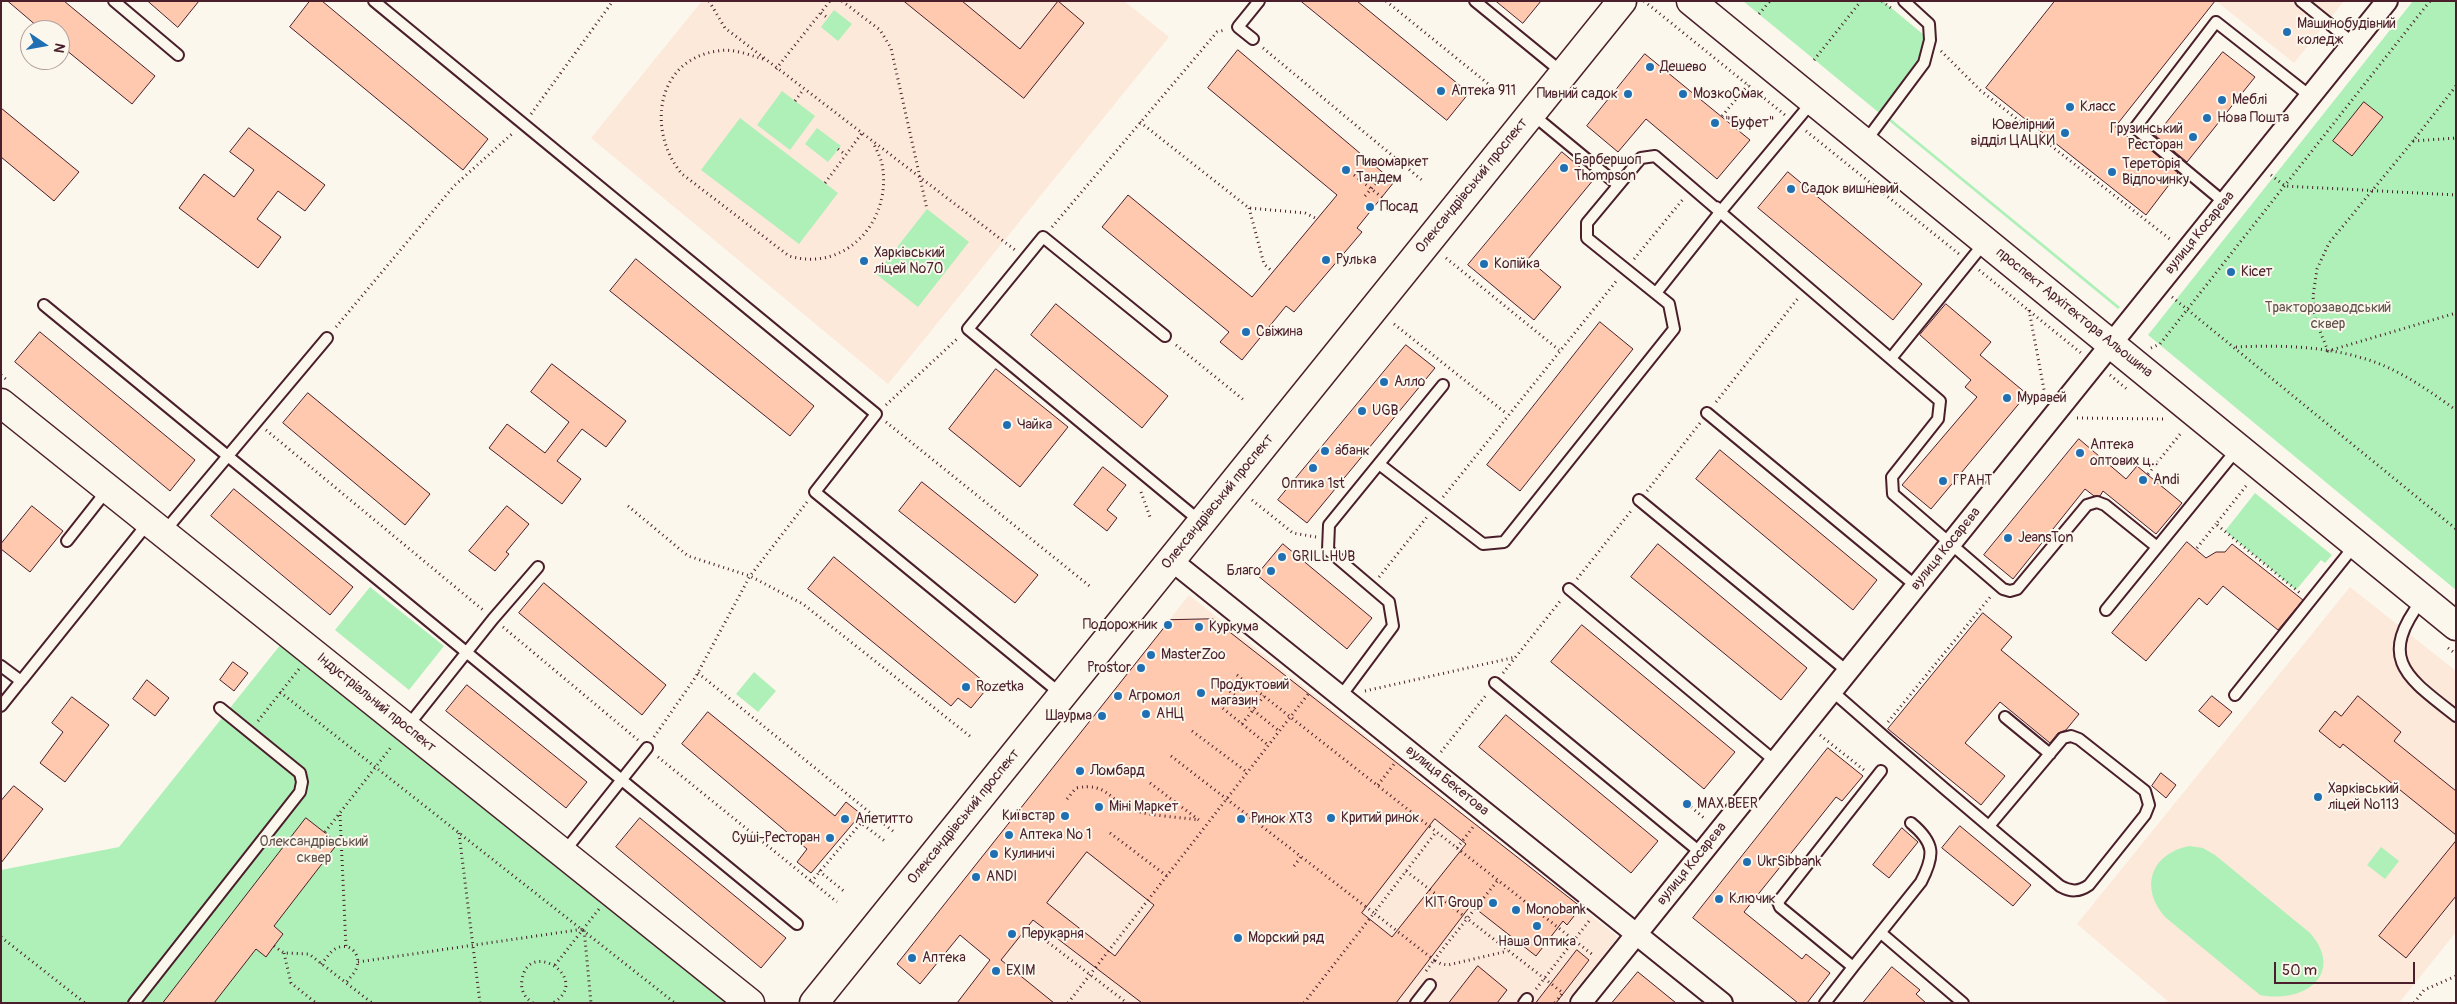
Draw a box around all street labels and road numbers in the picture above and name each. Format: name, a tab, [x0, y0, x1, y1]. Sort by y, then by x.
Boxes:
street label: Олександрівський проспект	[1412, 115, 1532, 257]
street label: вулиця Косарєва	[2162, 188, 2238, 278]
street label: проспект Архітектора Альошина	[1992, 245, 2156, 381]
street label: Олександрівський проспект	[1158, 431, 1278, 573]
street label: вулиця Косарєва	[1908, 504, 1984, 594]
street label: Індустріальний проспект	[313, 650, 439, 756]
street label: вулиця Бекетова	[1402, 742, 1492, 820]
street label: Олександрівський проспект	[904, 746, 1024, 888]
street label: вулиця Косарєва	[1654, 819, 1730, 909]

